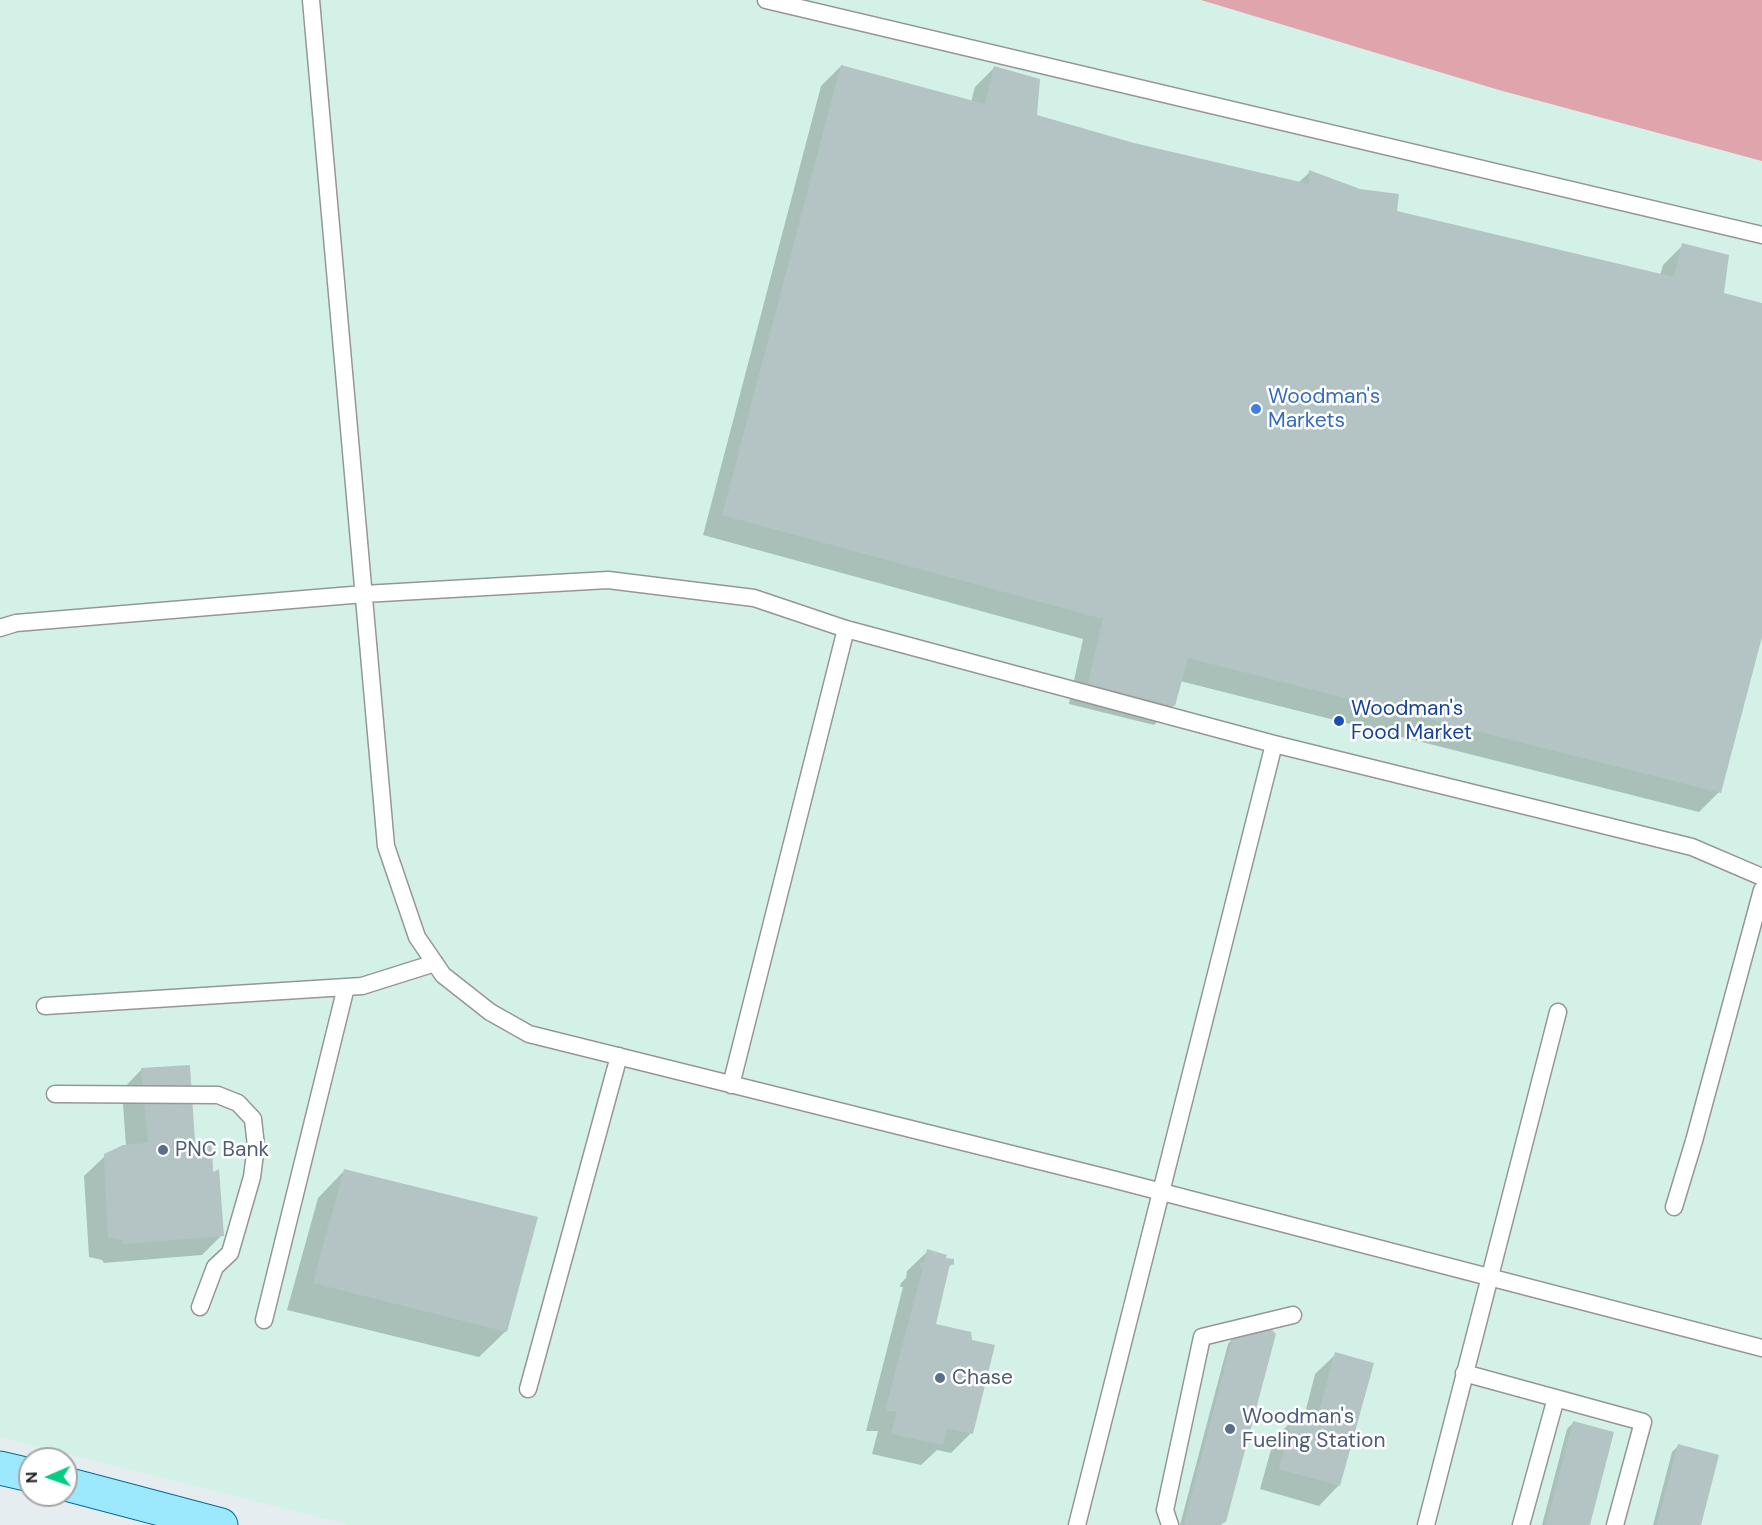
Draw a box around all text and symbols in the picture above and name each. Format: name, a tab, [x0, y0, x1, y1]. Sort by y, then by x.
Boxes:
place label: Woodman's Markets	[1268, 384, 1380, 434]
marker: Woodman's Markets	[1249, 402, 1263, 416]
place label: Woodman's Food Market	[1351, 696, 1472, 746]
marker: Woodman's Food Market	[1332, 714, 1346, 728]
place label: PNC Bank	[175, 1137, 269, 1163]
marker: PNC Bank	[156, 1143, 170, 1157]
place label: Chase	[952, 1365, 1013, 1391]
marker: Chase	[933, 1371, 947, 1385]
place label: Woodman's Fueling Station	[1242, 1404, 1386, 1454]
marker: Woodman's Fueling Station	[1223, 1422, 1237, 1436]
north arrow	[18, 1447, 78, 1507]
text: N	[21, 1471, 42, 1484]

